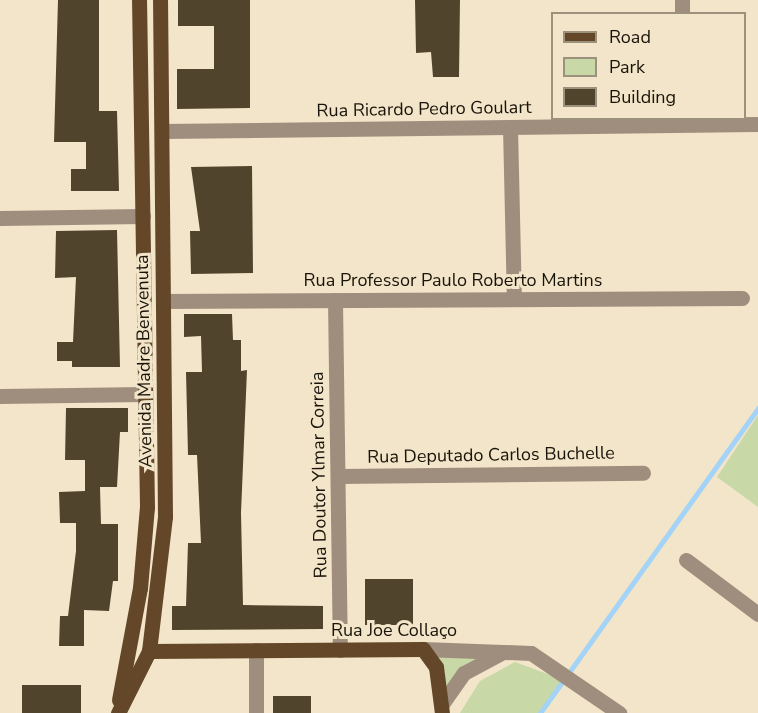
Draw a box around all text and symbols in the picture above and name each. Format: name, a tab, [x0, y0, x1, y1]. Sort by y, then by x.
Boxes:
legend	[551, 12, 746, 120]
text: Road	[609, 25, 651, 49]
text: Park	[609, 55, 645, 79]
text: Building	[609, 85, 676, 109]
street label: Rua Ricardo Pedro Goulart	[316, 96, 532, 122]
street label: Avenida Madre Benvenuta	[131, 254, 157, 468]
street label: Rua Professor Paulo Roberto Martins	[304, 269, 602, 291]
street label: Rua Doutor Ylmar Correia	[306, 371, 332, 579]
street label: Rua Deputado Carlos Buchelle	[367, 442, 615, 468]
street label: Rua Joe Collaço	[331, 619, 457, 641]

